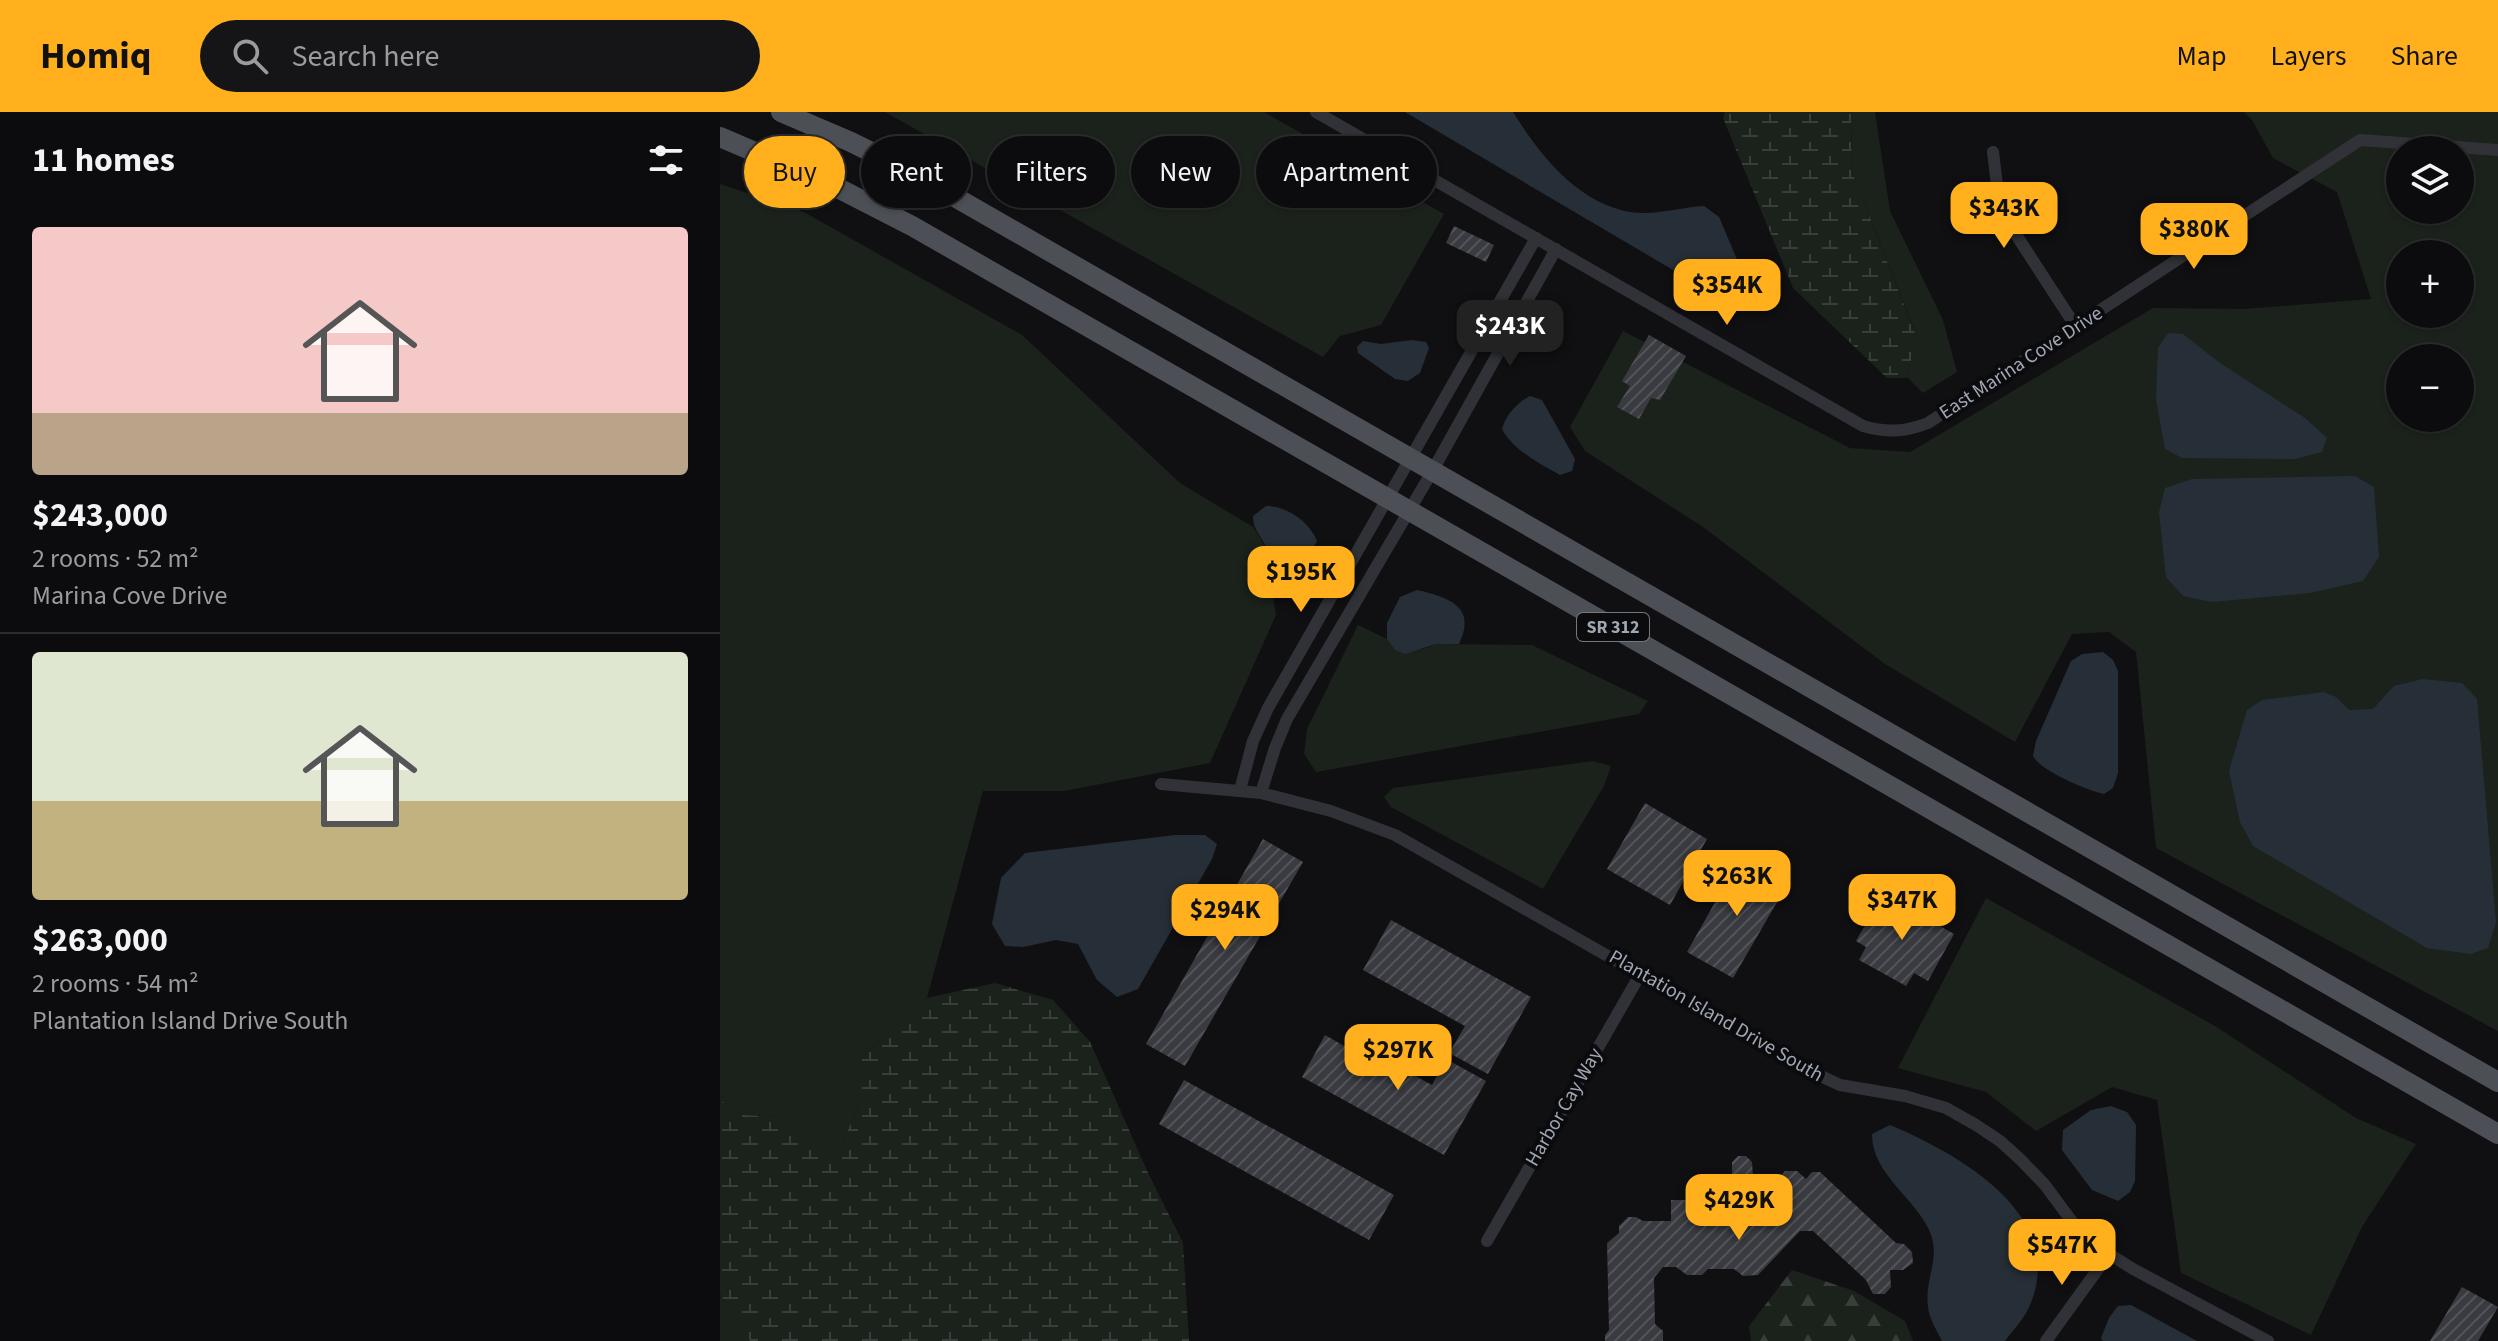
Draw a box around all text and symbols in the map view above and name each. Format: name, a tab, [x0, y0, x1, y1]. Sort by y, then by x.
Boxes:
search box	[200, 20, 760, 92]
text: Homiq	[40, 29, 152, 83]
icon: search	[228, 34, 272, 78]
text: Search here	[292, 35, 439, 78]
text: Map	[2176, 36, 2226, 76]
text: Layers	[2270, 36, 2346, 76]
text: Share	[2390, 36, 2458, 76]
text: 11 homes	[32, 136, 175, 185]
chip: Buy	[744, 136, 845, 208]
chip: Rent	[861, 136, 971, 208]
chip: Filters	[987, 136, 1115, 208]
chip: New	[1131, 136, 1240, 208]
chip: Apartment	[1256, 136, 1437, 208]
map controls	[2386, 136, 2474, 432]
button: layers	[2386, 136, 2474, 224]
icon: filters	[644, 138, 688, 182]
pin: $343K	[1948, 182, 2060, 250]
text: $343K	[1969, 189, 2039, 226]
pin: $380K	[2138, 203, 2250, 271]
text: $380K	[2159, 210, 2229, 247]
button: +	[2386, 240, 2474, 328]
pin: $354K	[1671, 259, 1783, 327]
text: $354K	[1692, 266, 1762, 303]
icon: home	[288, 279, 432, 423]
pin: $243K	[1454, 300, 1566, 368]
street label: East Marina Cove Drive	[1934, 300, 2108, 426]
text: $243K	[1475, 307, 1545, 344]
button: −	[2386, 344, 2474, 432]
text: $243,000	[32, 491, 168, 540]
text: 2 rooms · 52 m²	[32, 540, 199, 577]
pin: $195K	[1245, 546, 1357, 614]
text: $195K	[1266, 553, 1336, 590]
text: Marina Cove Drive	[32, 577, 227, 614]
road number: SR 312	[1577, 613, 1649, 641]
icon: home	[288, 704, 432, 848]
pin: $263K	[1681, 850, 1793, 918]
text: $263K	[1702, 857, 1772, 894]
pin: $347K	[1846, 874, 1958, 942]
text: $347K	[1867, 881, 1937, 918]
pin: $294K	[1169, 884, 1281, 952]
text: $294K	[1190, 891, 1260, 928]
text: $263,000	[32, 916, 168, 965]
street label: Plantation Island Drive South	[1604, 943, 1828, 1089]
text: 2 rooms · 54 m²	[32, 965, 199, 1002]
text: Plantation Island Drive South	[32, 1002, 348, 1039]
pin: $297K	[1342, 1024, 1454, 1092]
text: $297K	[1363, 1031, 1433, 1068]
street label: Harbor Cay Way	[1519, 1042, 1610, 1171]
pin: $429K	[1683, 1174, 1795, 1242]
text: $429K	[1704, 1181, 1774, 1218]
pin: $547K	[2006, 1219, 2118, 1287]
text: $547K	[2027, 1226, 2097, 1263]

